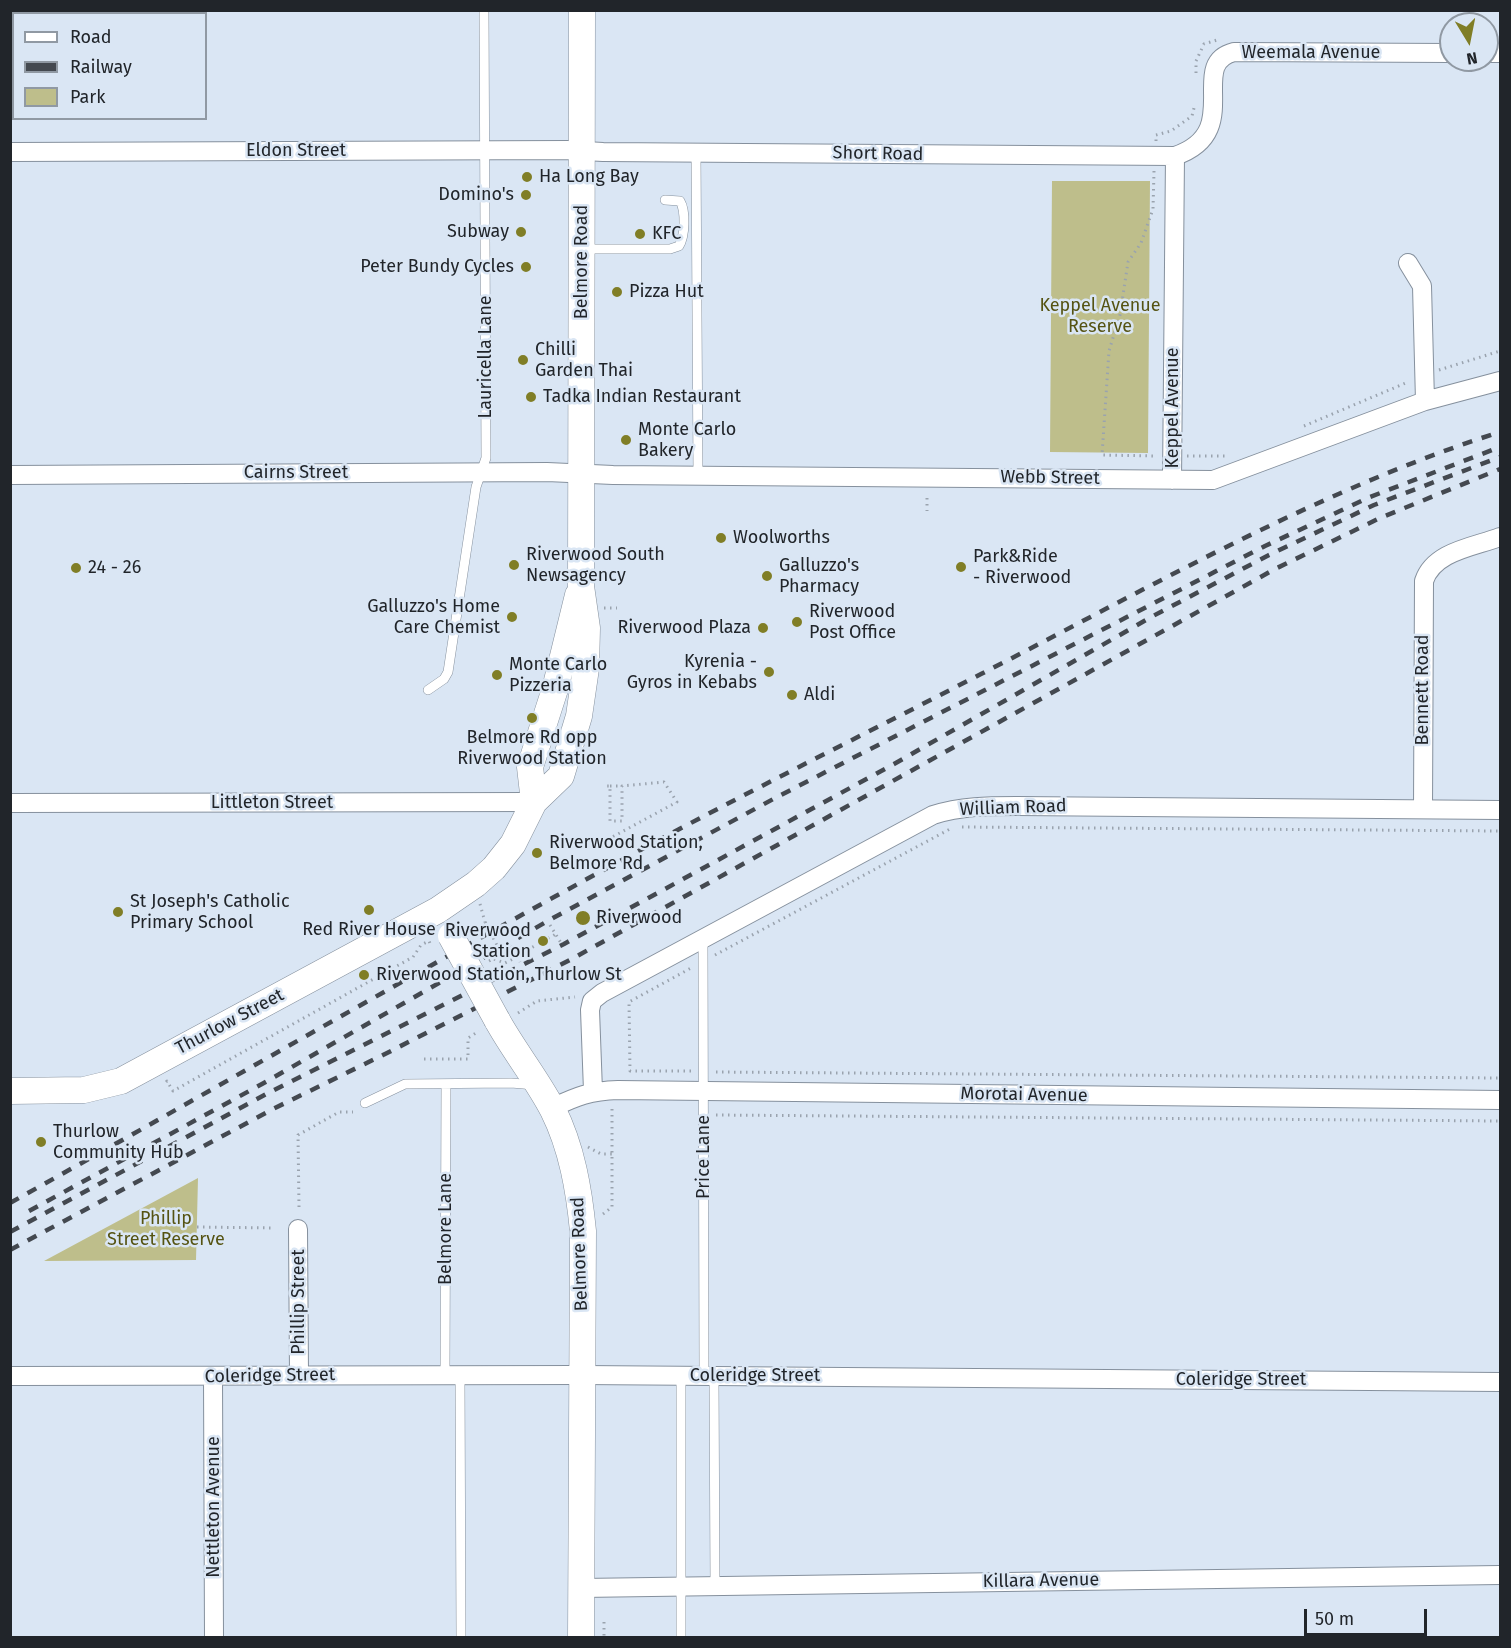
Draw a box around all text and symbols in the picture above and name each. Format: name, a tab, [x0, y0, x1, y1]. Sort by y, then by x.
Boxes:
legend	[12, 12, 207, 120]
north arrow	[1439, 12, 1499, 72]
text: Road	[70, 26, 112, 48]
street label: Weemala Avenue	[1242, 42, 1380, 64]
text: N	[1465, 48, 1479, 69]
text: Railway	[70, 56, 132, 78]
text: Park	[70, 86, 105, 108]
street label: Eldon Street	[246, 140, 346, 162]
street label: Short Road	[833, 142, 923, 166]
place label: Ha Long Bay	[539, 166, 639, 188]
marker: Ha Long Bay	[520, 170, 534, 184]
place label: Domino's	[438, 184, 514, 206]
marker: Domino's	[519, 188, 533, 202]
street label: Belmore Road	[571, 205, 593, 319]
place label: Subway	[447, 221, 509, 243]
place label: KFC	[652, 223, 681, 245]
marker: Subway	[514, 225, 528, 239]
marker: KFC	[633, 227, 647, 241]
place label: Peter Bundy Cycles	[360, 256, 514, 278]
marker: Peter Bundy Cycles	[519, 260, 533, 274]
place label: Pizza Hut	[629, 281, 704, 303]
marker: Pizza Hut	[610, 285, 624, 299]
street label: Lauricella Lane	[475, 295, 497, 419]
park label: Keppel Avenue Reserve	[1039, 295, 1161, 338]
place label: Chilli Garden Thai	[535, 339, 633, 382]
street label: Keppel Avenue	[1162, 347, 1184, 469]
marker: Chilli Garden Thai	[516, 353, 530, 367]
place label: Tadka Indian Restaurant	[543, 386, 741, 408]
marker: Tadka Indian Restaurant	[524, 390, 538, 404]
place label: Monte Carlo Bakery	[638, 419, 736, 462]
marker: Monte Carlo Bakery	[619, 433, 633, 447]
street label: Cairns Street	[244, 462, 348, 484]
street label: Webb Street	[1000, 466, 1100, 490]
place label: Woolworths	[733, 527, 830, 549]
marker: Woolworths	[714, 531, 728, 545]
place label: Riverwood South Newsagency	[526, 544, 665, 586]
place label: Park&Ride - Riverwood	[973, 546, 1071, 588]
place label: Galluzzo's Pharmacy	[779, 555, 859, 598]
place label: 24 - 26	[88, 557, 141, 579]
marker: Riverwood South Newsagency	[507, 558, 521, 572]
marker: Park&Ride - Riverwood	[954, 560, 968, 574]
marker: 24 - 26	[69, 561, 83, 575]
marker: Galluzzo's Pharmacy	[760, 569, 774, 583]
place label: Galluzzo's Home Care Chemist	[367, 596, 500, 638]
place label: Riverwood Post Office	[809, 601, 896, 644]
marker: Galluzzo's Home Care Chemist	[505, 610, 519, 624]
marker: Riverwood Post Office	[790, 615, 804, 629]
place label: Riverwood Plaza	[617, 617, 751, 639]
marker: Riverwood Plaza	[756, 621, 770, 635]
street label: Bennett Road	[1412, 635, 1434, 745]
place label: Kyrenia - Gyros in Kebabs	[627, 651, 757, 694]
place label: Monte Carlo Pizzeria	[509, 654, 607, 696]
marker: Kyrenia - Gyros in Kebabs	[762, 665, 776, 679]
marker: Monte Carlo Pizzeria	[490, 668, 504, 682]
place label: Aldi	[804, 684, 835, 706]
marker: Aldi	[785, 688, 799, 702]
marker: Belmore Rd opp Riverwood Station	[525, 711, 539, 725]
place label: Belmore Rd opp Riverwood Station	[457, 727, 607, 770]
street label: Littleton Street	[211, 792, 333, 814]
street label: William Road	[959, 795, 1067, 821]
place label: Riverwood Station, Belmore Rd	[549, 832, 703, 874]
marker: Riverwood Station, Belmore Rd	[530, 846, 544, 860]
place label: St Joseph's Catholic Primary School	[130, 891, 289, 934]
marker: Red River House	[362, 903, 376, 917]
marker: St Joseph's Catholic Primary School	[111, 905, 125, 919]
place label: Riverwood	[596, 907, 682, 929]
marker: Riverwood	[574, 909, 592, 927]
place label: Red River House	[302, 919, 436, 941]
place label: Riverwood Station	[445, 920, 531, 962]
marker: Riverwood Station	[536, 934, 550, 948]
place label: Riverwood Station, Thurlow St	[376, 964, 622, 986]
marker: Riverwood Station, Thurlow St	[357, 968, 371, 982]
street label: Thurlow Street	[172, 984, 288, 1060]
street label: Morotai Avenue	[960, 1083, 1088, 1107]
street label: Price Lane	[693, 1115, 715, 1199]
place label: Thurlow Community Hub	[53, 1121, 184, 1164]
marker: Thurlow Community Hub	[34, 1135, 48, 1149]
street label: Belmore Lane	[435, 1173, 457, 1285]
street label: Belmore Road	[567, 1196, 593, 1312]
park label: Phillip Street Reserve	[107, 1208, 225, 1250]
street label: Phillip Street	[288, 1249, 310, 1355]
street label: Coleridge Street	[205, 1364, 335, 1388]
street label: Coleridge Street	[690, 1365, 820, 1387]
street label: Coleridge Street	[1176, 1369, 1306, 1391]
street label: Nettleton Avenue	[203, 1436, 225, 1578]
street label: Killara Avenue	[983, 1569, 1099, 1593]
scale bar	[1307, 1597, 1430, 1635]
text: 50 m	[1315, 1608, 1354, 1630]

